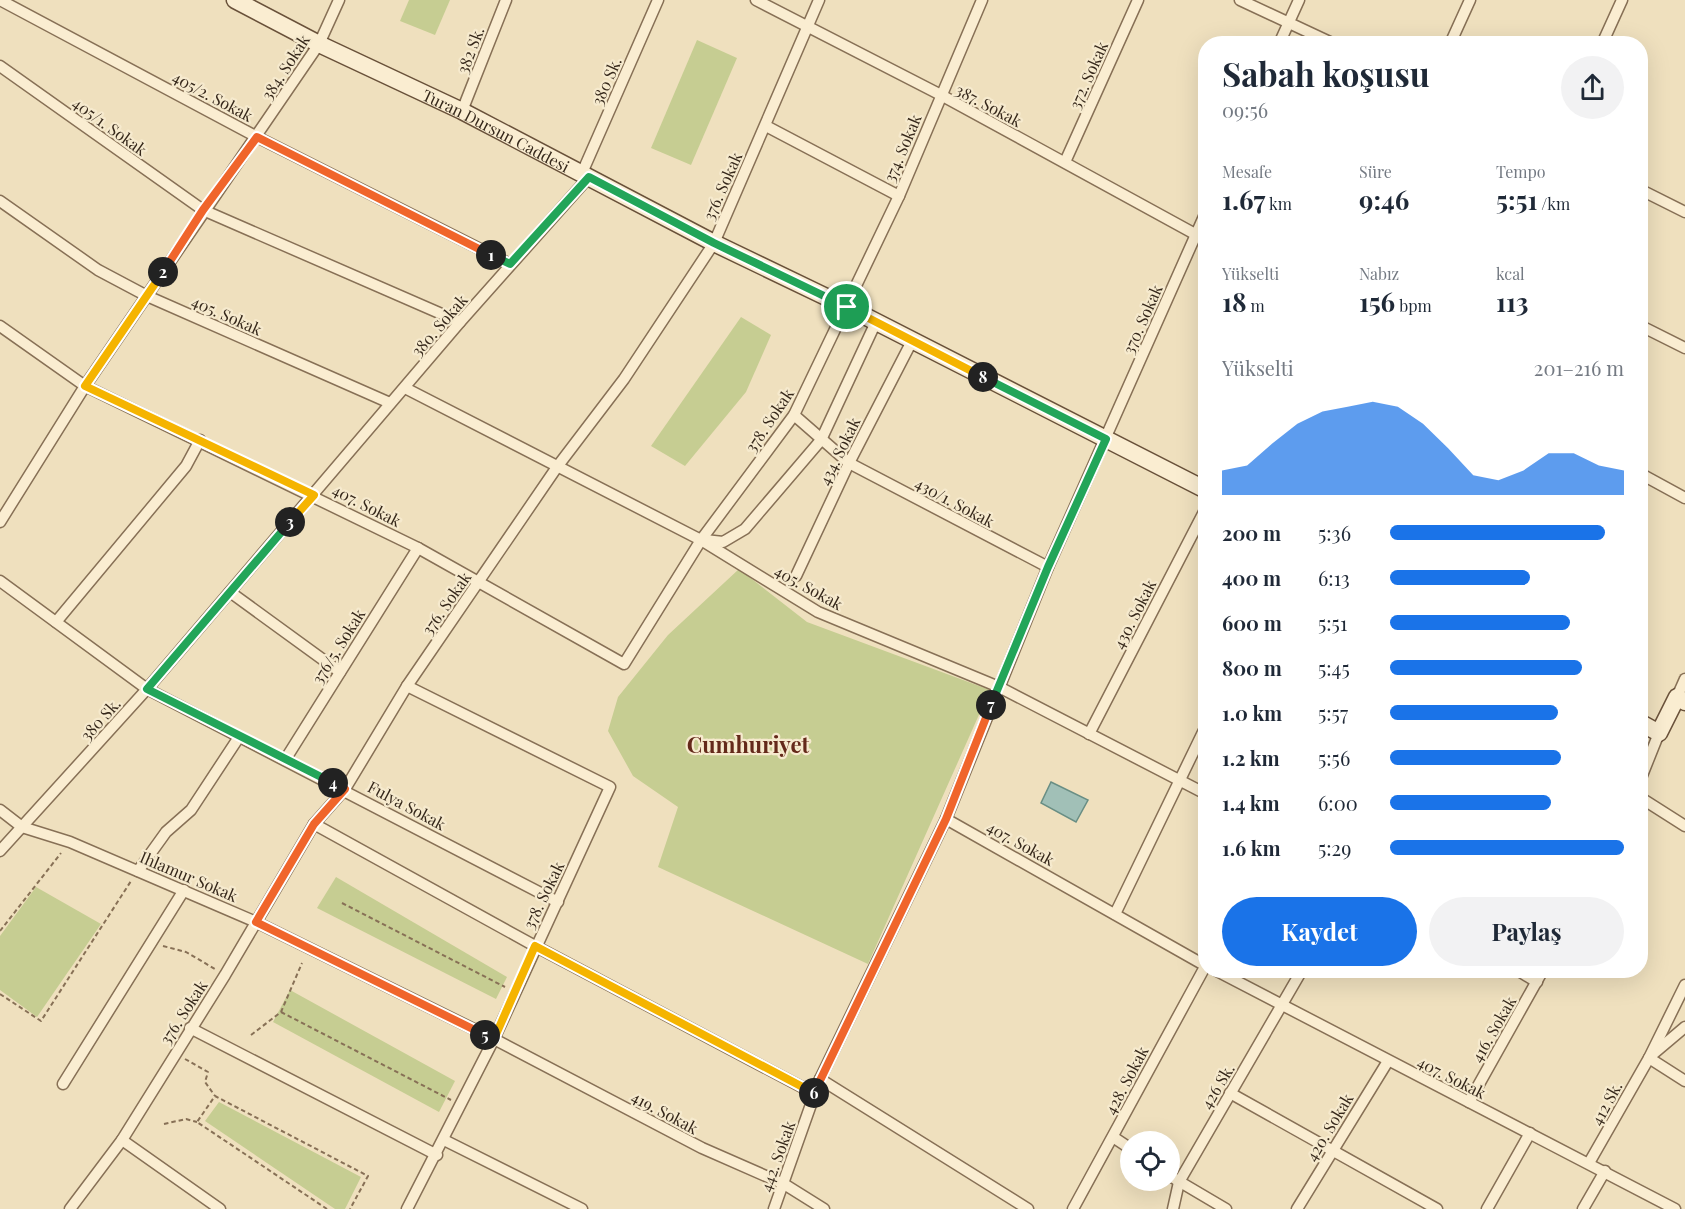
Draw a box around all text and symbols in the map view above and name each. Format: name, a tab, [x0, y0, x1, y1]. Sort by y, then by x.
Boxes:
street label: 382 Sk.	[451, 24, 489, 76]
street label: 384. Sokak	[256, 30, 314, 104]
street label: 372. Sokak	[1064, 38, 1112, 112]
text: Sabah koşusu	[1222, 51, 1430, 95]
street label: 380 Sk.	[586, 54, 626, 108]
button: share	[1561, 56, 1624, 119]
street label: 405/2. Sokak	[169, 66, 257, 126]
street label: 387. Sokak	[952, 79, 1026, 131]
street label: Turan Dursun Caddesi	[420, 84, 574, 176]
street label: 405/1. Sokak	[69, 92, 151, 160]
text: 09:56	[1222, 96, 1268, 123]
street label: 374. Sokak	[878, 111, 926, 185]
street label: 376. Sokak	[698, 148, 746, 223]
text: Mesafe	[1222, 161, 1272, 182]
text: Süre	[1359, 161, 1392, 182]
text: Tempo	[1496, 161, 1546, 182]
text: 1.67	[1222, 182, 1265, 217]
text: 9:46	[1359, 182, 1409, 217]
text: 5:51	[1496, 182, 1537, 217]
text: km	[1265, 193, 1292, 214]
text: /km	[1537, 193, 1570, 214]
pin: 1	[476, 240, 506, 270]
text: 1	[488, 244, 494, 265]
pin: 2	[148, 257, 178, 287]
text: 2	[159, 261, 167, 282]
text: Yükselti	[1222, 263, 1279, 284]
text: Nabız	[1359, 263, 1399, 284]
text: kcal	[1496, 263, 1525, 284]
pin	[821, 281, 872, 332]
street label: 370. Sokak	[1117, 281, 1167, 357]
text: 18	[1222, 284, 1247, 319]
text: 156	[1359, 284, 1395, 319]
text: 113	[1496, 284, 1528, 319]
street label: 380. Sokak	[406, 289, 472, 360]
street label: 405. Sokak	[189, 290, 266, 340]
icon: arrive	[830, 290, 863, 323]
text: m	[1247, 295, 1265, 316]
text: bpm	[1395, 295, 1432, 316]
text: Yükselti	[1222, 354, 1294, 381]
text: 201–216 m	[1534, 354, 1624, 381]
pin: 8	[968, 362, 998, 392]
text: 8	[979, 366, 987, 387]
street label: 378. Sokak	[740, 384, 798, 456]
street label: 434. Sokak	[813, 413, 865, 489]
street label: 430/1. Sokak	[912, 472, 999, 532]
street label: 407. Sokak	[329, 479, 405, 531]
pin: 3	[275, 507, 305, 537]
text: 3	[286, 511, 294, 532]
text: 200 m	[1222, 519, 1281, 546]
text: 5:36	[1318, 519, 1351, 546]
street label: 405. Sokak	[771, 560, 847, 614]
text: 400 m	[1222, 564, 1281, 591]
text: 6:13	[1318, 564, 1350, 591]
street label: 376. Sokak	[417, 567, 476, 639]
street label: 430. Sokak	[1108, 576, 1160, 652]
street label: 376/5. Sokak	[307, 604, 370, 688]
text: 600 m	[1222, 609, 1282, 636]
text: 5:51	[1318, 609, 1347, 636]
text: 800 m	[1222, 654, 1282, 681]
text: 5:45	[1318, 654, 1350, 681]
pin: 7	[976, 690, 1006, 720]
street label: 380 Sk.	[75, 693, 125, 745]
text: 7	[987, 694, 995, 715]
text: 1.0 km	[1222, 699, 1282, 726]
text: 5:57	[1318, 699, 1348, 726]
district label: Cumhuriyet	[687, 729, 810, 759]
text: 1.2 km	[1222, 744, 1280, 771]
text: 5:56	[1318, 744, 1350, 771]
pin: 4	[318, 768, 348, 798]
text: 4	[329, 772, 337, 793]
street label: Fulya Sokak	[364, 776, 450, 834]
text: 1.4 km	[1222, 789, 1280, 816]
text: 6:00	[1318, 789, 1358, 816]
street label: 407. Sokak	[984, 816, 1059, 870]
text: 1.6 km	[1222, 834, 1281, 861]
text: 5:29	[1318, 834, 1351, 861]
street label: Ihlamur Sokak	[137, 846, 241, 906]
street label: 378. Sokak	[518, 858, 568, 932]
button: Kaydet	[1222, 897, 1417, 966]
button: Paylaş	[1429, 897, 1624, 966]
street label: 376. Sokak	[154, 976, 212, 1048]
street label: 416. Sokak	[1466, 992, 1520, 1066]
pin: 5	[470, 1020, 500, 1050]
text: 5	[481, 1024, 489, 1045]
street label: 428. Sokak	[1099, 1042, 1153, 1118]
street label: 407. Sokak	[1414, 1051, 1490, 1103]
street label: 426 Sk.	[1195, 1059, 1239, 1113]
street label: 412 Sk.	[1585, 1077, 1627, 1129]
pin: 6	[799, 1078, 829, 1108]
text: 6	[810, 1082, 818, 1103]
street label: 419. Sokak	[628, 1086, 702, 1138]
street label: 420. Sokak	[1300, 1089, 1358, 1165]
street label: 442. Sokak	[754, 1117, 800, 1194]
map controls	[1120, 1131, 1180, 1191]
button: locate	[1120, 1131, 1180, 1191]

